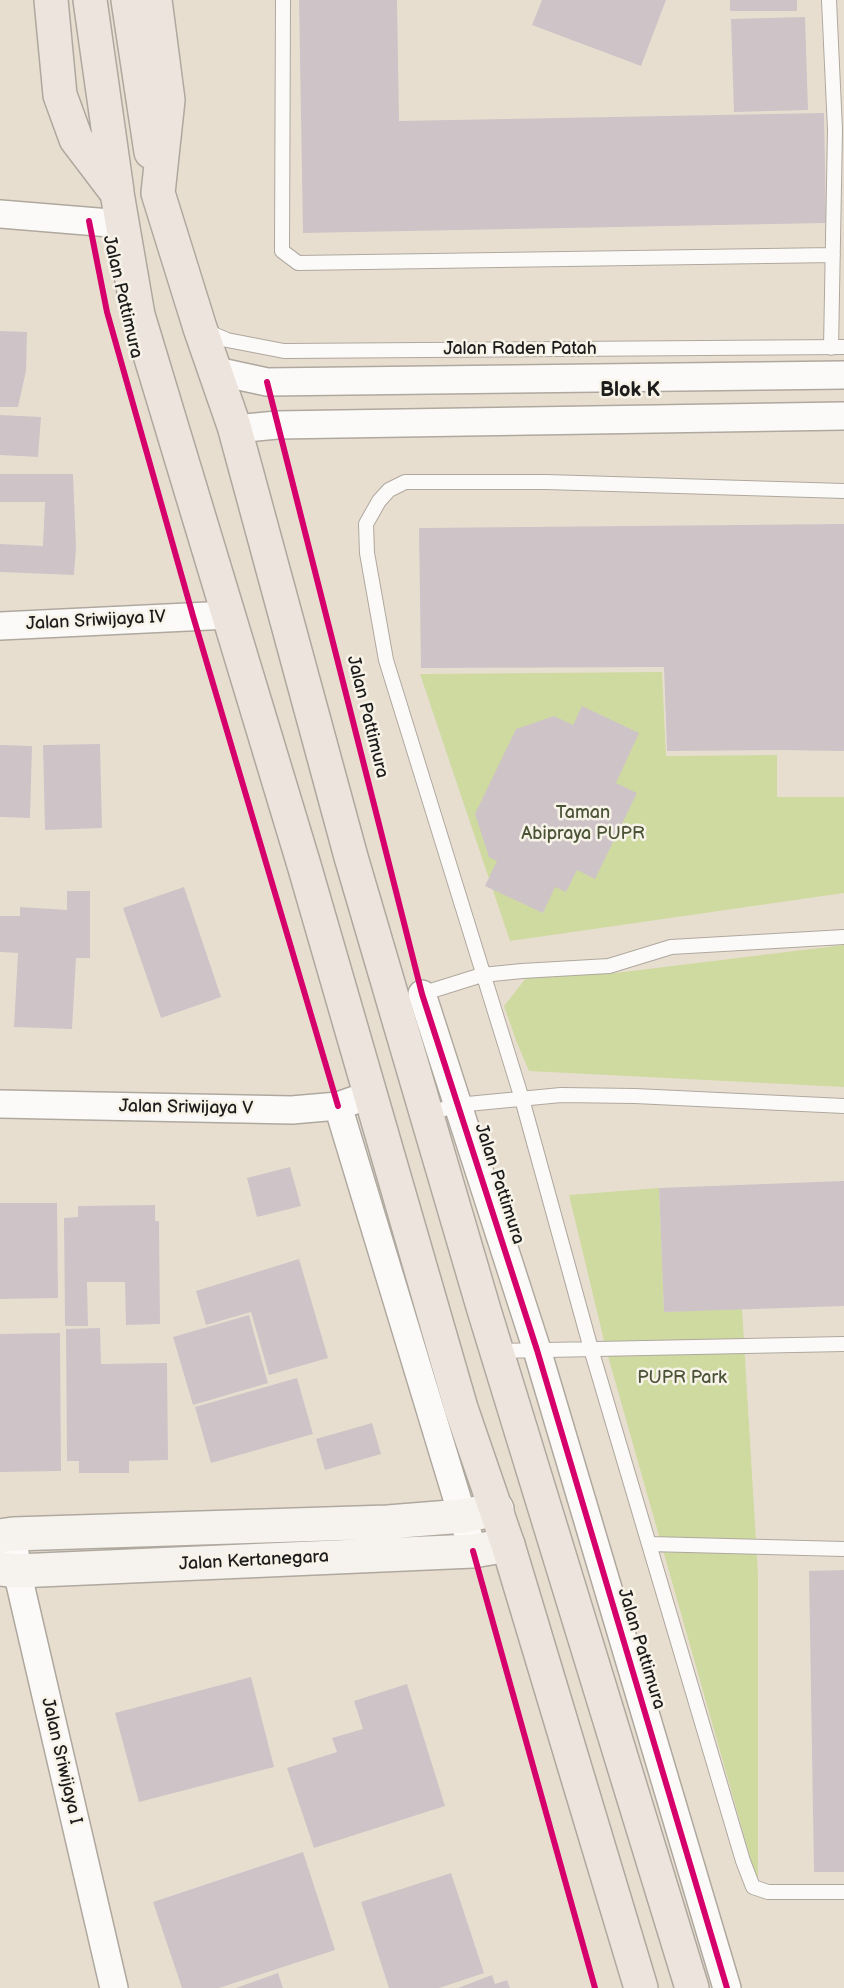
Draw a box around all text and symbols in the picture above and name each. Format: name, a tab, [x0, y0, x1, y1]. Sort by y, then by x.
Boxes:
street label: Jalan Pattimura	[97, 233, 147, 361]
street label: Jalan Raden Patah	[443, 338, 597, 360]
district label: Blok K	[600, 379, 660, 403]
street label: Jalan Sriwijaya IV	[25, 607, 167, 635]
street label: Jalan Pattimura	[341, 653, 393, 781]
park label: Taman Abipraya PUPR	[521, 802, 645, 844]
street label: Jalan Sriwijaya V	[119, 1096, 253, 1120]
street label: Jalan Pattimura	[469, 1121, 529, 1247]
park label: PUPR Park	[637, 1367, 727, 1389]
street label: Jalan Kertanegara	[179, 1546, 329, 1576]
street label: Jalan Pattimura	[612, 1586, 670, 1712]
street label: Jalan Sriwijaya I	[36, 1696, 86, 1826]

